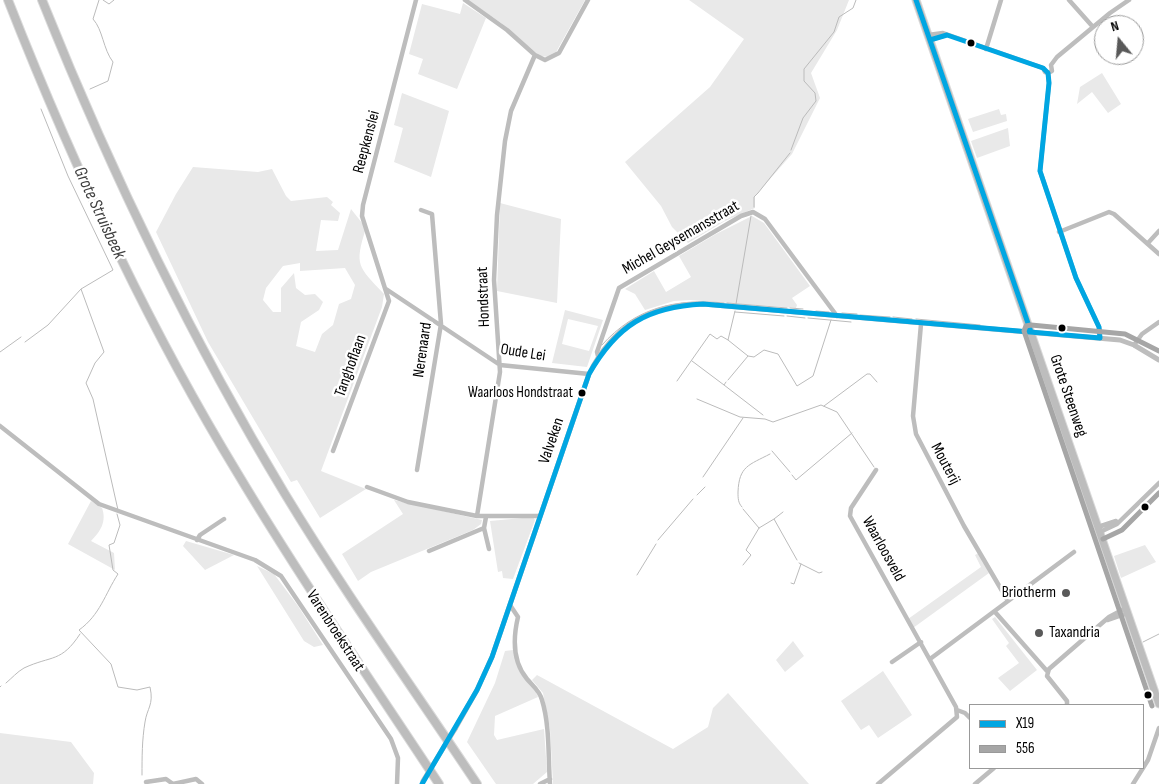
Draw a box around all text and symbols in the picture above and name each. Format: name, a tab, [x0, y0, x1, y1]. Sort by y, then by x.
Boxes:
north arrow	[1094, 15, 1144, 65]
text: N	[1109, 17, 1121, 35]
unlabelled marker	[966, 38, 976, 48]
street label: Reepkenslei	[349, 109, 385, 175]
water label: Grote Struisbeek	[68, 164, 130, 262]
street label: Michel Geysemansstraat	[619, 197, 743, 279]
street label: Hondstraat	[473, 266, 495, 328]
street label: Nerenaard	[410, 321, 436, 379]
unlabelled marker	[1057, 323, 1067, 333]
street label: Tanghoflaan	[331, 332, 371, 400]
street label: Oude Lei	[499, 340, 547, 366]
street label: Grote Steenweg	[1045, 352, 1091, 440]
place label: Waarloos Hondstraat	[468, 384, 573, 402]
marker: Waarloos Hondstraat	[577, 388, 587, 398]
street label: Valveken	[535, 415, 569, 467]
street label: Mouterij	[926, 440, 964, 488]
unlabelled marker	[1140, 502, 1150, 512]
street label: Waarloosveld	[857, 513, 909, 585]
place label: Briotherm	[1002, 583, 1056, 603]
street label: Varenbroekstraat	[302, 587, 368, 675]
marker: Briotherm	[1060, 587, 1072, 599]
place label: Taxandria	[1049, 623, 1100, 643]
marker: Taxandria	[1033, 627, 1045, 639]
unlabelled marker	[1143, 690, 1153, 700]
legend	[969, 704, 1144, 769]
text: X19	[1016, 714, 1034, 733]
text: 556	[1016, 739, 1035, 758]

